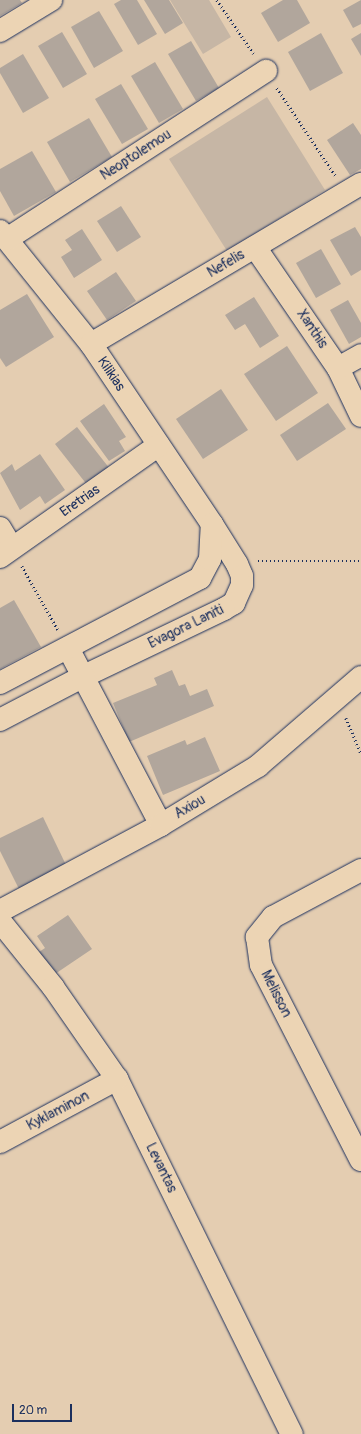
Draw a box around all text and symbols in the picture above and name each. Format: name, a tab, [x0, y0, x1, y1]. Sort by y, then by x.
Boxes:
street label: Neoptolemou	[98, 126, 174, 184]
street label: Nefelis	[204, 246, 248, 282]
street label: Xanthis	[293, 307, 331, 351]
street label: Kilikias	[93, 354, 129, 394]
street label: Eretrias	[57, 481, 103, 521]
street label: Evagora Laniti	[146, 602, 226, 652]
street label: Axiou	[171, 791, 209, 823]
street label: Melisson	[257, 968, 295, 1020]
street label: Kyklaminon	[24, 1088, 92, 1134]
street label: Levantas	[142, 1140, 180, 1196]
scale bar	[14, 1396, 74, 1422]
text: 20 m	[19, 1403, 47, 1418]

